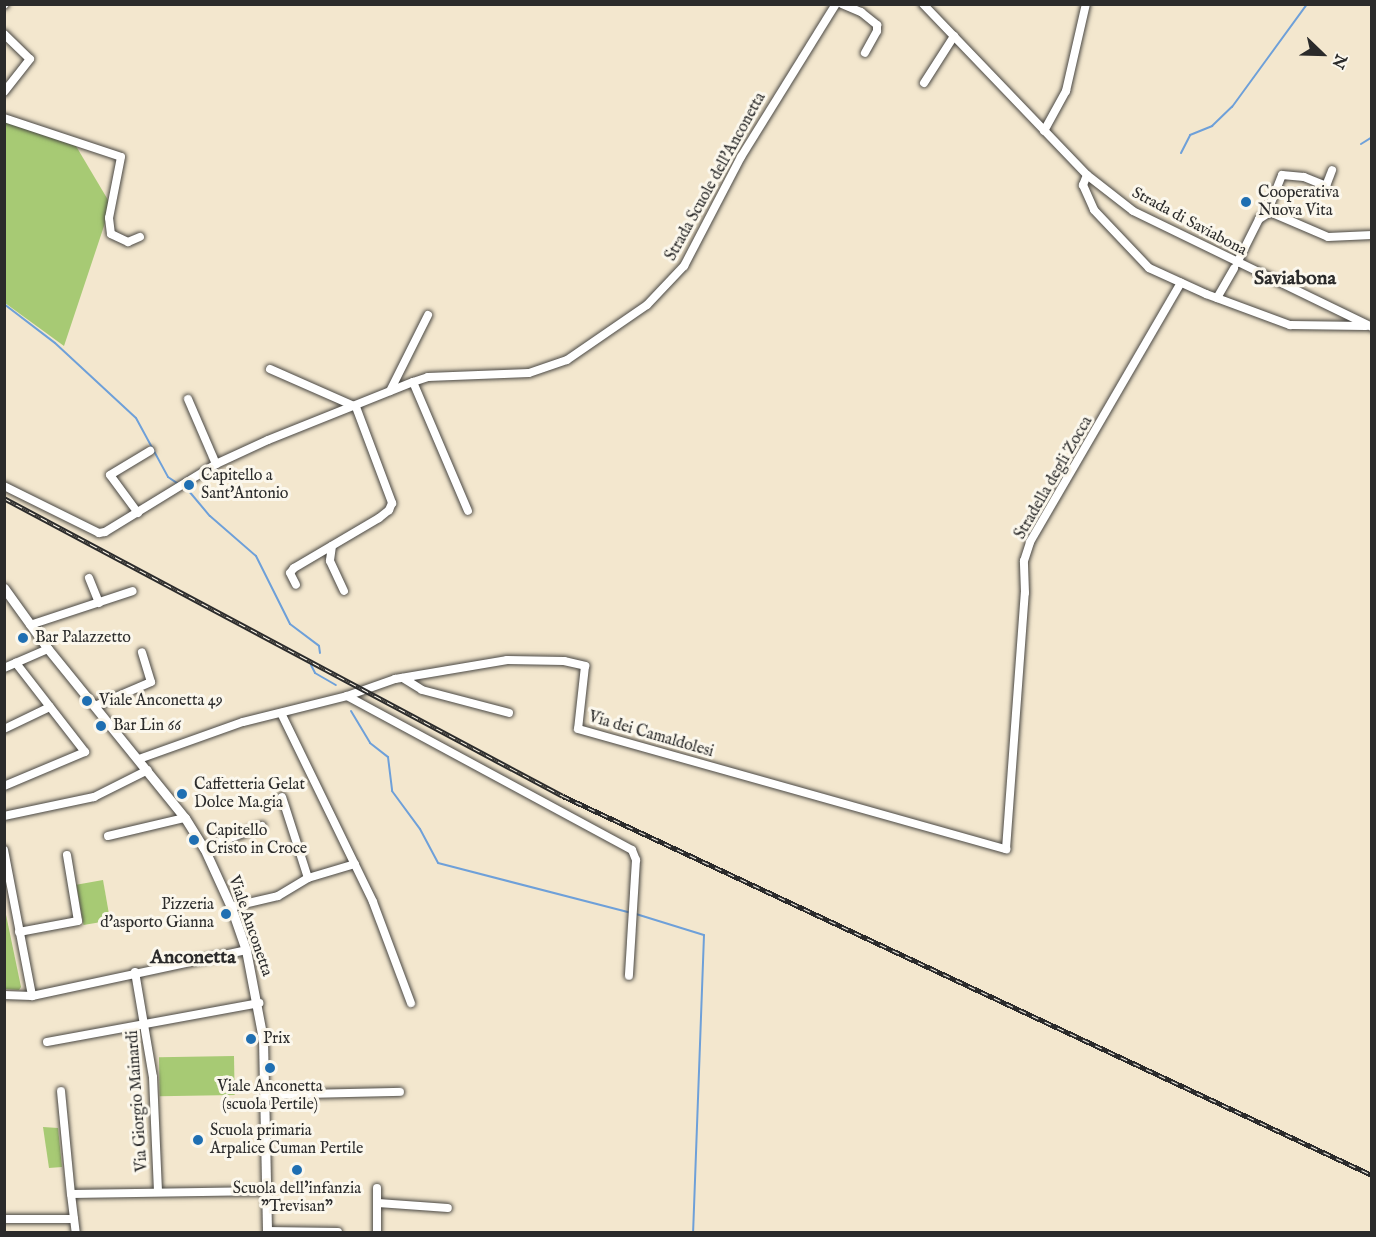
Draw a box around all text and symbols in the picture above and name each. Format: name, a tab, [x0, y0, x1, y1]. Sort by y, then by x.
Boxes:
north arrow	[1292, 24, 1352, 84]
text: N	[1327, 51, 1350, 71]
street label: Strada Scuole dell'Anconetta	[662, 90, 770, 264]
place label: Cooperativa Nuova Vita	[1258, 183, 1339, 221]
street label: Strada di Saviabona	[1128, 184, 1250, 260]
marker: Cooperativa Nuova Vita	[1239, 195, 1253, 209]
district label: Saviabona	[1254, 266, 1336, 290]
street label: Stradella degli Zocca	[1011, 413, 1097, 543]
place label: Capitello a Sant'Antonio	[201, 466, 288, 504]
marker: Capitello a Sant'Antonio	[182, 478, 196, 492]
place label: Bar Palazzetto	[35, 628, 131, 648]
marker: Bar Palazzetto	[16, 631, 30, 645]
place label: Viale Anconetta 49	[99, 691, 223, 711]
marker: Viale Anconetta 49	[80, 694, 94, 708]
street label: Via dei Camaldolesi	[586, 708, 716, 762]
place label: Bar Lin 66	[113, 716, 181, 736]
marker: Bar Lin 66	[94, 719, 108, 733]
place label: Caffetteria Gelat Dolce Ma.gia	[194, 775, 305, 813]
marker: Caffetteria Gelat Dolce Ma.gia	[175, 787, 189, 801]
place label: Capitello Cristo in Croce	[206, 821, 307, 859]
marker: Capitello Cristo in Croce	[187, 833, 201, 847]
street label: Viale Anconetta	[224, 873, 276, 979]
place label: Pizzeria d'asporto Gianna	[100, 895, 214, 933]
marker: Pizzeria d'asporto Gianna	[219, 907, 233, 921]
district label: Anconetta	[150, 945, 236, 969]
place label: Prix	[263, 1029, 290, 1049]
street label: Via Giorgio Mainardi	[123, 1030, 153, 1172]
marker: Prix	[244, 1032, 258, 1046]
marker: Viale Anconetta (scuola Pertile)	[263, 1061, 277, 1075]
place label: Viale Anconetta (scuola Pertile)	[217, 1077, 323, 1115]
place label: Scuola primaria Arpalice Cuman Pertile	[210, 1121, 363, 1159]
marker: Scuola primaria Arpalice Cuman Pertile	[191, 1133, 205, 1147]
marker: Scuola dell'infanzia "Trevisan"	[290, 1163, 304, 1177]
place label: Scuola dell'infanzia "Trevisan"	[233, 1179, 361, 1217]

